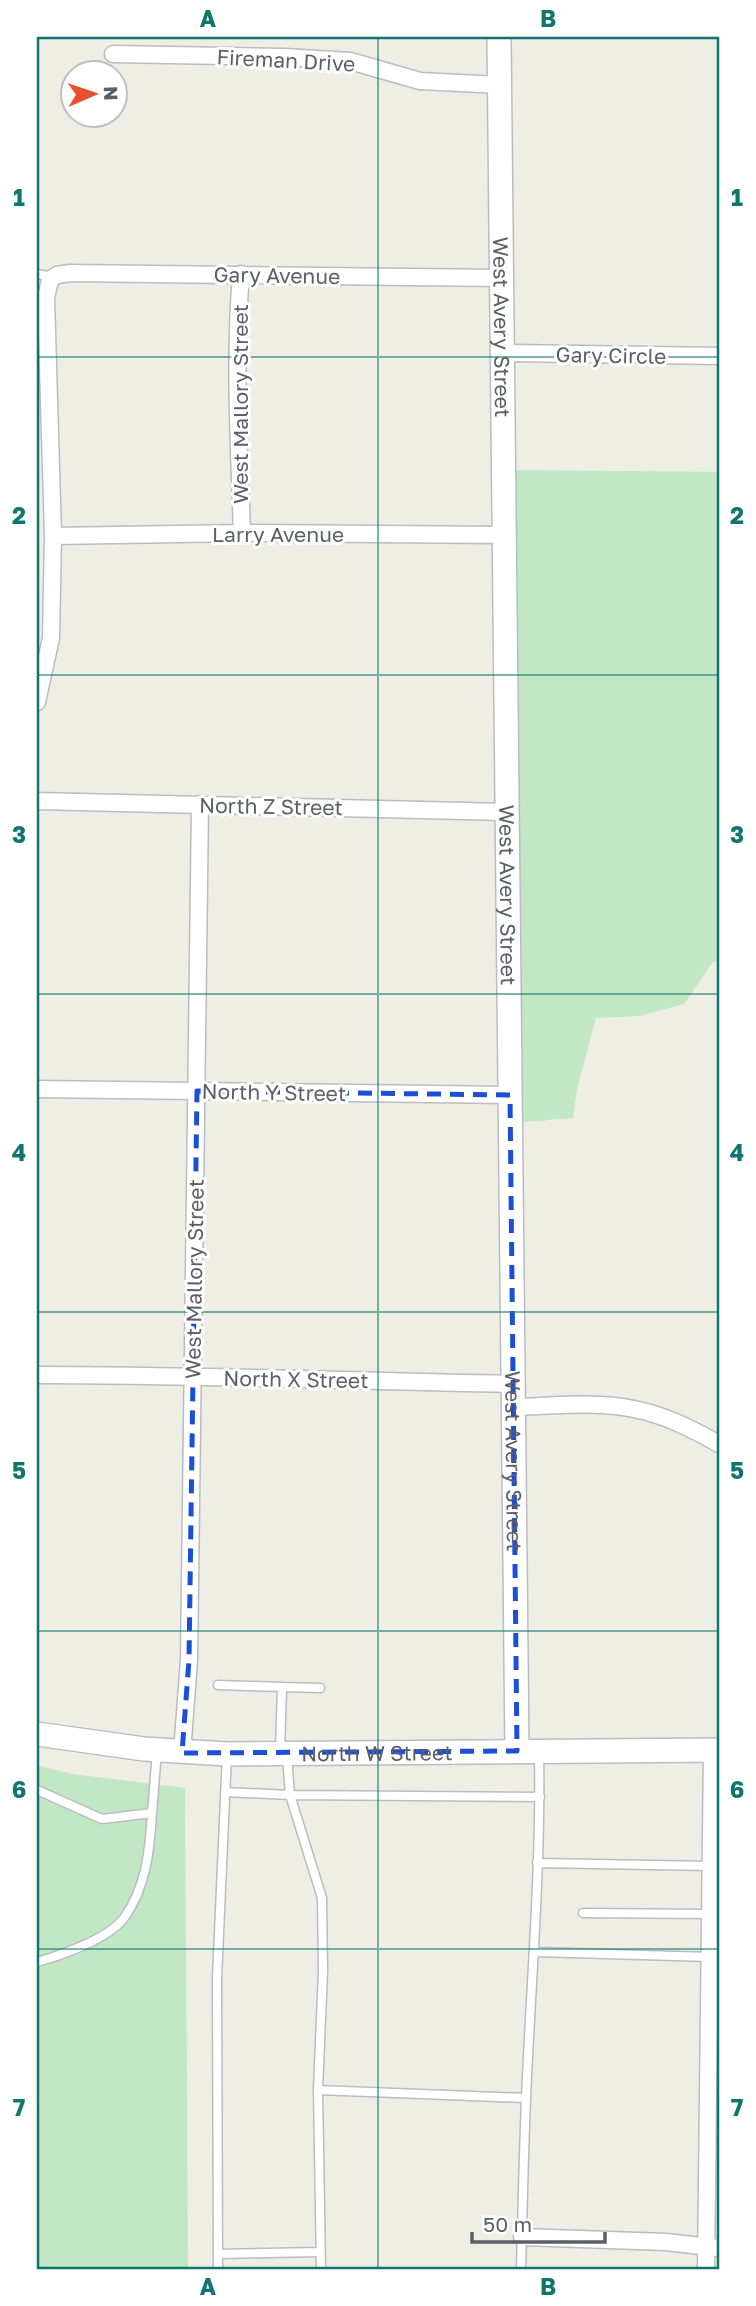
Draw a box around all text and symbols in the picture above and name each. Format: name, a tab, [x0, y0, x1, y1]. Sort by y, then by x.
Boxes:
text: A	[200, 4, 217, 32]
text: B	[540, 4, 556, 32]
street label: Fireman Drive	[216, 43, 356, 77]
north arrow	[60, 60, 130, 130]
text: N	[100, 86, 123, 101]
text: 1	[13, 183, 25, 211]
text: 1	[731, 183, 743, 211]
street label: West Avery Street	[488, 237, 516, 417]
street label: Gary Avenue	[213, 261, 341, 289]
street label: West Mallory Street	[227, 304, 253, 504]
street label: Gary Circle	[556, 341, 666, 369]
text: 2	[12, 501, 26, 529]
text: 2	[730, 501, 744, 529]
street label: Larry Avenue	[212, 521, 344, 547]
street label: North Z Street	[199, 792, 343, 820]
street label: West Avery Street	[494, 804, 522, 985]
text: 3	[12, 820, 26, 848]
text: 3	[730, 820, 744, 848]
street label: North Y Street	[201, 1078, 347, 1106]
text: 4	[12, 1138, 26, 1166]
text: 4	[730, 1138, 744, 1166]
street label: West Mallory Street	[179, 1179, 209, 1379]
street label: North X Street	[223, 1365, 369, 1393]
street label: West Avery Street	[500, 1370, 528, 1551]
text: 5	[12, 1456, 26, 1484]
text: 5	[730, 1456, 744, 1484]
street label: North W Street	[301, 1739, 453, 1766]
text: 6	[12, 1775, 26, 1803]
text: 6	[730, 1775, 744, 1803]
text: 7	[13, 2093, 25, 2121]
text: 7	[731, 2093, 743, 2121]
scale bar	[472, 2201, 606, 2245]
text: 50 m	[483, 2211, 532, 2237]
text: A	[200, 2272, 217, 2300]
text: B	[540, 2272, 556, 2300]

